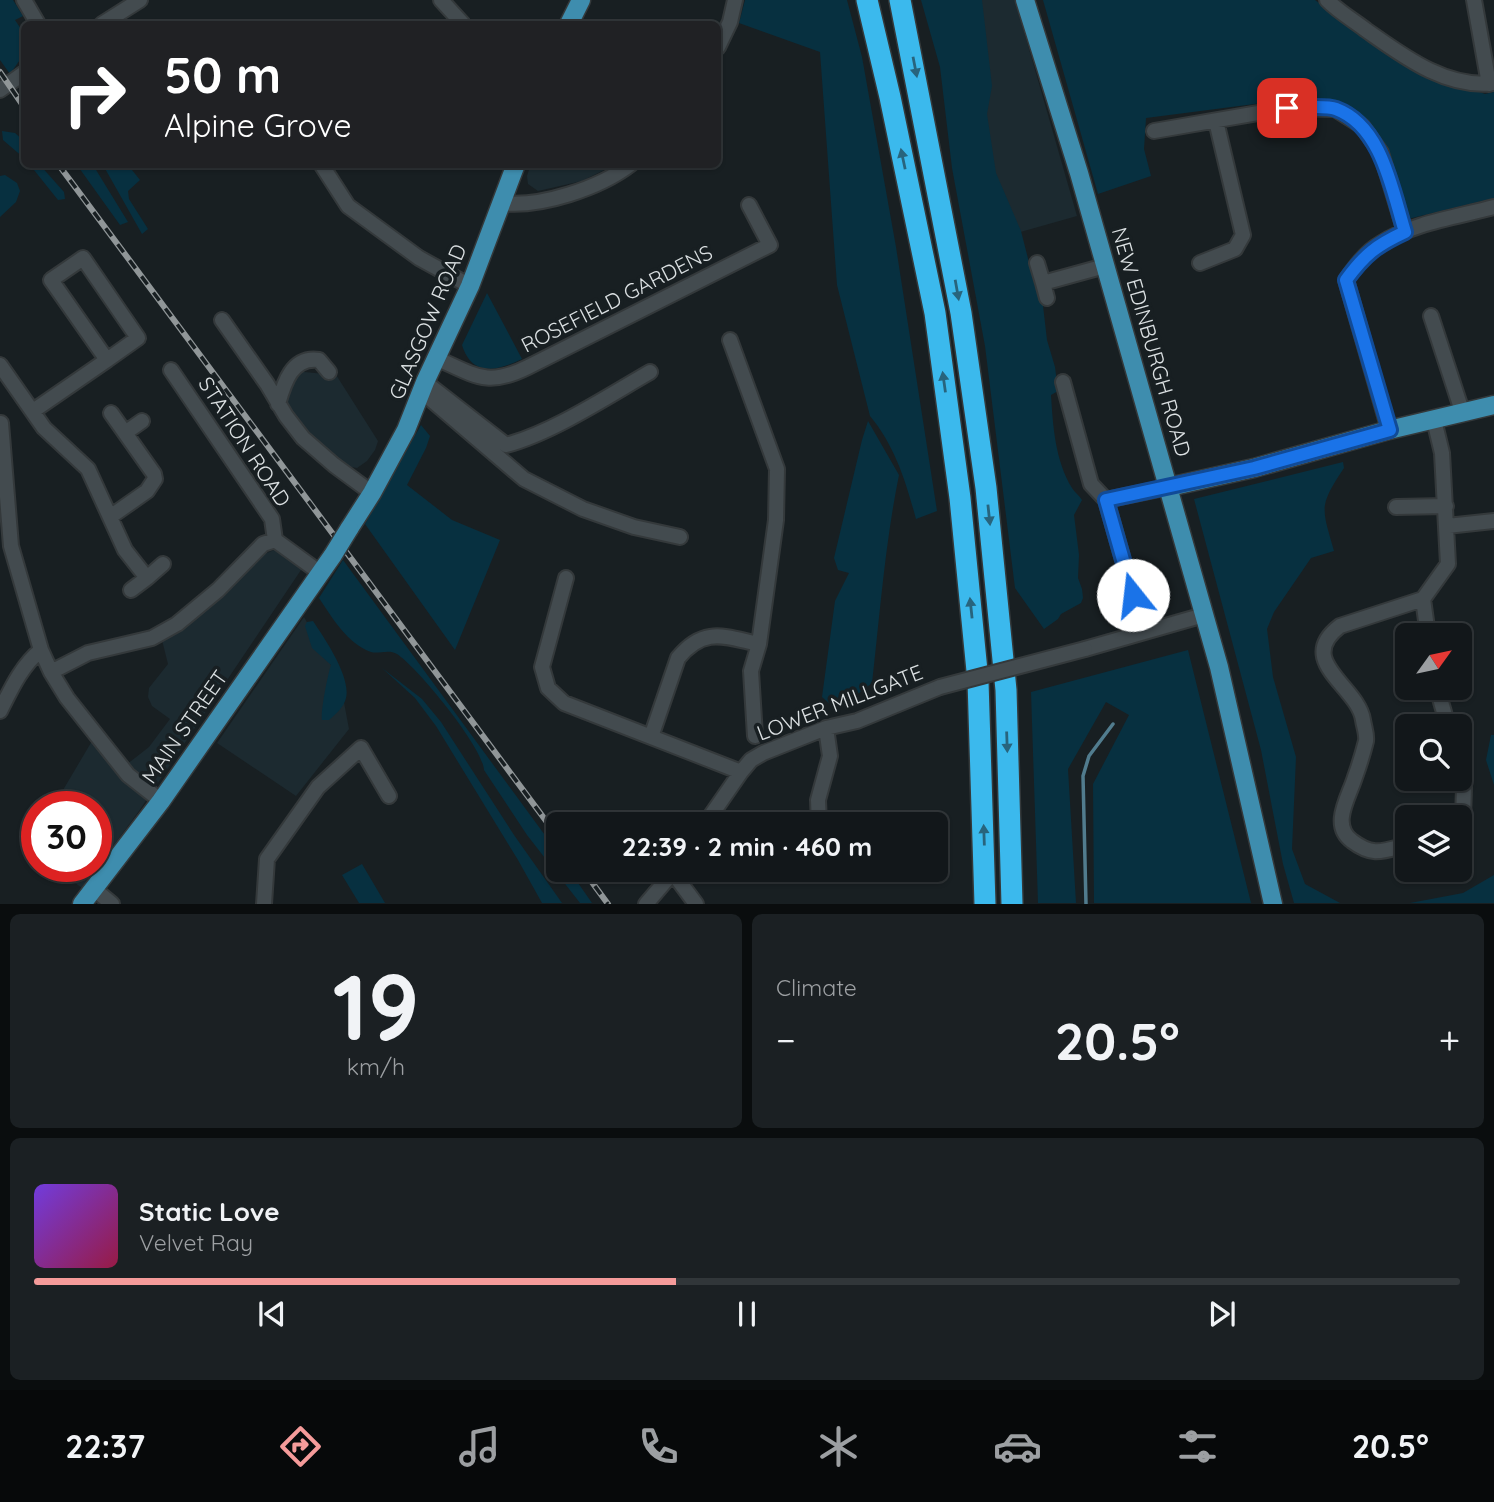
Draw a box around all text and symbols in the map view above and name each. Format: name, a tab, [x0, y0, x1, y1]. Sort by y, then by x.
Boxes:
text: 50 m	[164, 44, 281, 105]
icon: right	[49, 49, 140, 140]
one-way arrow	[909, 56, 920, 78]
pin	[1257, 78, 1317, 138]
icon: arrive	[1268, 89, 1306, 127]
text: Alpine Grove	[164, 105, 352, 145]
one-way arrow	[897, 148, 908, 170]
street label: NEW EDINBURGH ROAD	[1107, 224, 1197, 459]
street label: ROSEFIELD GARDENS	[517, 239, 717, 358]
street label: GLASGOW ROAD	[383, 240, 472, 403]
one-way arrow	[952, 279, 963, 301]
one-way arrow	[938, 371, 949, 393]
street label: STATION ROAD	[193, 372, 296, 511]
one-way arrow	[984, 505, 995, 527]
position arrow	[1096, 558, 1170, 632]
one-way arrow	[965, 597, 976, 619]
north arrow	[1395, 623, 1472, 700]
map controls	[1395, 623, 1472, 882]
street label: LOWER MILLGATE	[753, 658, 926, 746]
street label: MAIN STREET	[136, 665, 233, 788]
button: search	[1395, 714, 1472, 791]
one-way arrow	[1002, 731, 1013, 753]
speed limit sign: 30	[21, 791, 112, 882]
button: layers	[1395, 805, 1472, 882]
one-way arrow	[978, 824, 989, 846]
text: 22:39 · 2 min · 460 m	[622, 830, 872, 863]
text: 19	[332, 949, 420, 1063]
text: Climate	[776, 973, 857, 1002]
text: 20.5°	[1055, 1008, 1180, 1073]
text: −	[776, 1016, 796, 1064]
text: +	[1439, 1016, 1460, 1064]
text: km/h	[347, 1052, 405, 1081]
text: Static Love	[139, 1195, 280, 1228]
text: Velvet Ray	[139, 1228, 253, 1257]
icon: previous	[253, 1295, 291, 1333]
icon: pause	[728, 1295, 766, 1333]
icon: next	[1203, 1295, 1241, 1333]
icon: directions	[276, 1422, 325, 1471]
icon: music	[455, 1422, 504, 1471]
icon: phone	[634, 1422, 683, 1471]
icon: climate	[814, 1422, 863, 1471]
icon: car	[993, 1422, 1042, 1471]
icon: filters	[1173, 1422, 1222, 1471]
text: 22:37	[65, 1426, 145, 1466]
text: 20.5°	[1352, 1426, 1429, 1466]

